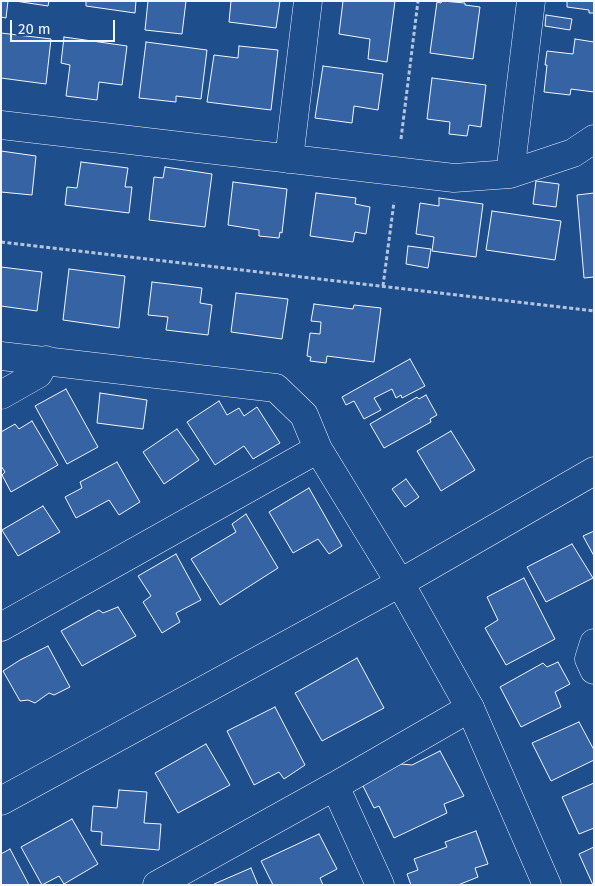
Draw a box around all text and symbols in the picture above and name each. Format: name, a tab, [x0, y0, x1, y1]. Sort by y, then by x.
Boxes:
scale bar	[12, 10, 118, 42]
text: 20 m	[18, 20, 51, 38]

